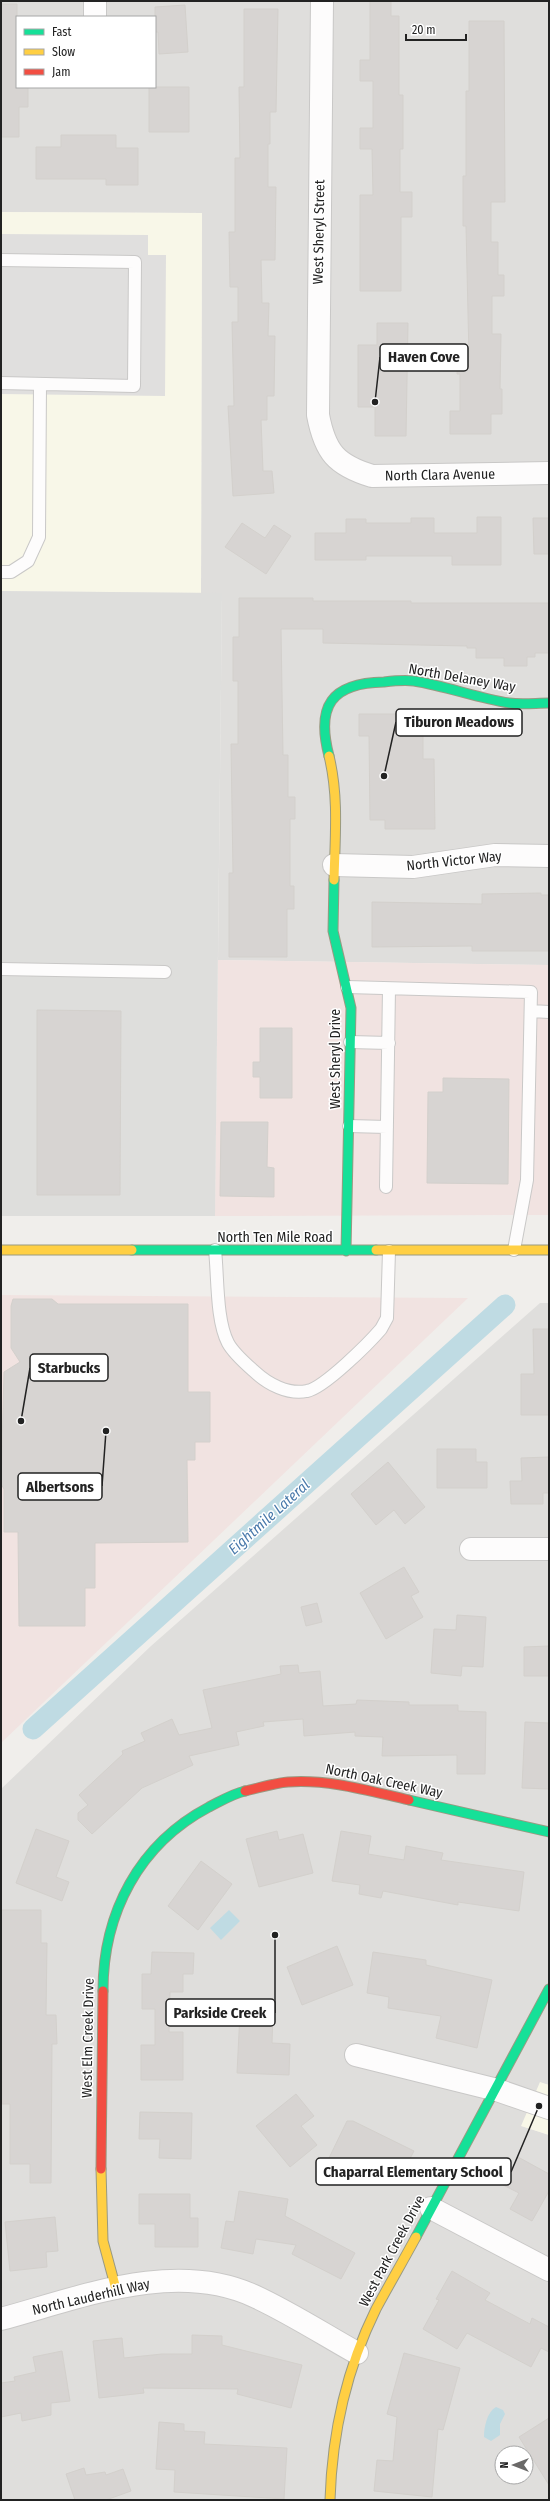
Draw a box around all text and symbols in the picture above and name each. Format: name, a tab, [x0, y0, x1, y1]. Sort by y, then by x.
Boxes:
legend	[16, 16, 156, 88]
scale bar	[406, 16, 466, 42]
text: 20 m	[412, 23, 436, 37]
text: Fast	[52, 25, 71, 39]
text: Slow	[52, 45, 75, 59]
text: Jam	[52, 65, 70, 79]
street label: West Sheryl Street	[310, 179, 328, 285]
callout: Haven Cove	[380, 344, 468, 371]
text: Haven Cove	[388, 348, 460, 366]
street label: North Clara Avenue	[385, 466, 495, 484]
street label: North Delaney Way	[407, 660, 518, 696]
callout: Tiburon Meadows	[396, 709, 522, 736]
text: Tiburon Meadows	[404, 713, 514, 731]
street label: North Victor Way	[406, 847, 503, 874]
street label: West Sheryl Drive	[327, 1009, 344, 1109]
street label: North Ten Mile Road	[217, 1229, 333, 1246]
callout: Starbucks	[30, 1354, 108, 1381]
text: Starbucks	[38, 1359, 101, 1377]
callout: Albertsons	[18, 1473, 102, 1500]
water label: Eightmile Lateral	[225, 1476, 313, 1558]
text: Albertsons	[25, 1478, 94, 1496]
street label: North Oak Creek Way	[324, 1760, 445, 1802]
street label: West Elm Creek Drive	[78, 1978, 98, 2098]
callout: Parkside Creek	[166, 1999, 275, 2026]
text: Parkside Creek	[174, 2004, 267, 2022]
callout: Chaparral Elementary School	[316, 2158, 511, 2185]
text: Chaparral Elementary School	[323, 2163, 504, 2181]
street label: West Park Creek Drive	[355, 2192, 429, 2310]
street label: North Lauderhill Way	[31, 2275, 152, 2319]
north arrow	[494, 2445, 534, 2485]
text: N	[498, 2462, 511, 2468]

